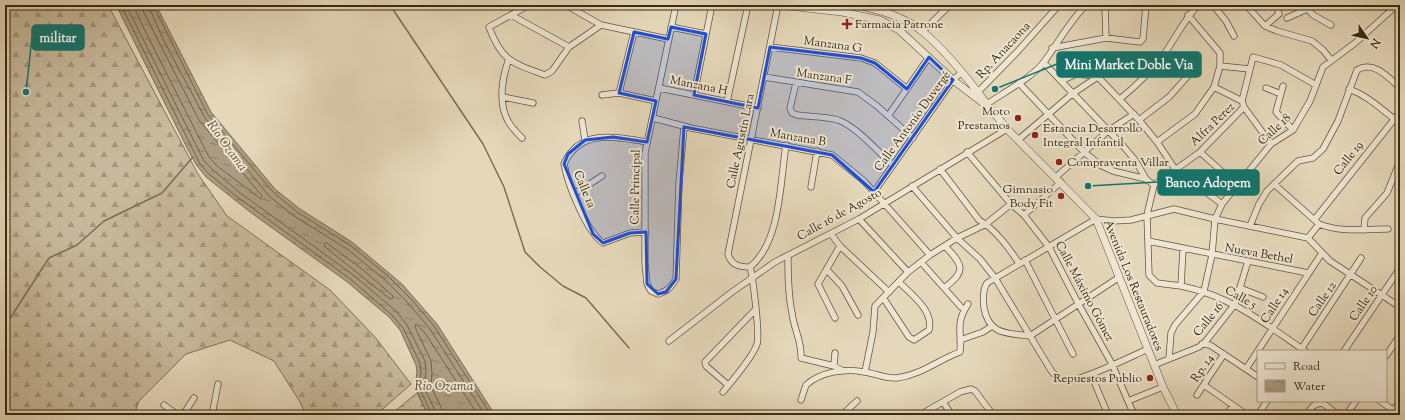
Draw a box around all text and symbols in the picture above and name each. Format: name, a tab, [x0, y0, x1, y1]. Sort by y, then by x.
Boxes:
place label: Farmacia Patrone	[855, 16, 944, 34]
street label: Rp. Anacaona	[972, 18, 1035, 83]
north arrow	[1347, 18, 1387, 58]
marker: Farmacia Patrone	[842, 19, 852, 29]
callout: militar	[32, 25, 84, 50]
text: militar	[40, 30, 77, 48]
street label: Manzana G	[803, 32, 863, 58]
text: N	[1365, 34, 1384, 51]
callout: Mini Market Doble Via	[1057, 52, 1201, 77]
text: Mini Market Doble Via	[1065, 57, 1193, 75]
street label: Manzana F	[795, 64, 853, 90]
street label: Calle Antonio Duvergé	[870, 67, 956, 176]
street label: Manzana H	[668, 72, 730, 100]
street label: Calle Agustín Lara	[722, 92, 760, 190]
street label: Alfra Perez	[1186, 98, 1240, 151]
place label: Moto Prestamos	[958, 103, 1010, 135]
street label: Calle 18	[1254, 110, 1295, 150]
marker: Moto Prestamos	[1013, 113, 1023, 123]
water label: Río Ozama	[202, 117, 251, 175]
place label: Estancia Desarrollo Integral Infantil	[1043, 120, 1143, 152]
street label: Manzana B	[768, 124, 828, 152]
marker: Estancia Desarrollo Integral Infantil	[1030, 130, 1040, 140]
street label: Calle 19	[1330, 137, 1368, 180]
street label: Calle Principal	[626, 148, 646, 225]
place label: Compraventa Villar	[1067, 154, 1169, 172]
marker: Compraventa Villar	[1054, 157, 1064, 167]
street label: Calle 1a	[568, 168, 600, 211]
callout: Banco Adopem	[1158, 170, 1259, 195]
text: Banco Adopem	[1165, 175, 1251, 193]
place label: Gimnasio Body Fit	[1003, 181, 1053, 213]
street label: Calle 16 de Agosto	[794, 184, 886, 246]
marker: Gimnasio Body Fit	[1056, 191, 1066, 201]
street label: Avenida Los Restauradores	[1099, 217, 1168, 354]
street label: Calle Máximo Gómez	[1050, 238, 1118, 345]
street label: Nueva Bethel	[1223, 239, 1295, 269]
street label: Calle 12	[1304, 278, 1342, 321]
street label: Calle 5	[1221, 282, 1260, 314]
street label: Calle 10	[1345, 282, 1382, 325]
street label: Calle 14	[1256, 284, 1293, 327]
street label: Calle 16	[1189, 298, 1228, 341]
legend	[1257, 350, 1387, 402]
street label: Rp. 14	[1187, 351, 1219, 386]
text: Road	[1293, 358, 1320, 376]
place label: Repuestos Publio	[1053, 370, 1142, 388]
marker: Repuestos Publio	[1145, 373, 1155, 383]
water label: Río Ozama	[415, 378, 474, 396]
text: Water	[1293, 378, 1326, 396]

